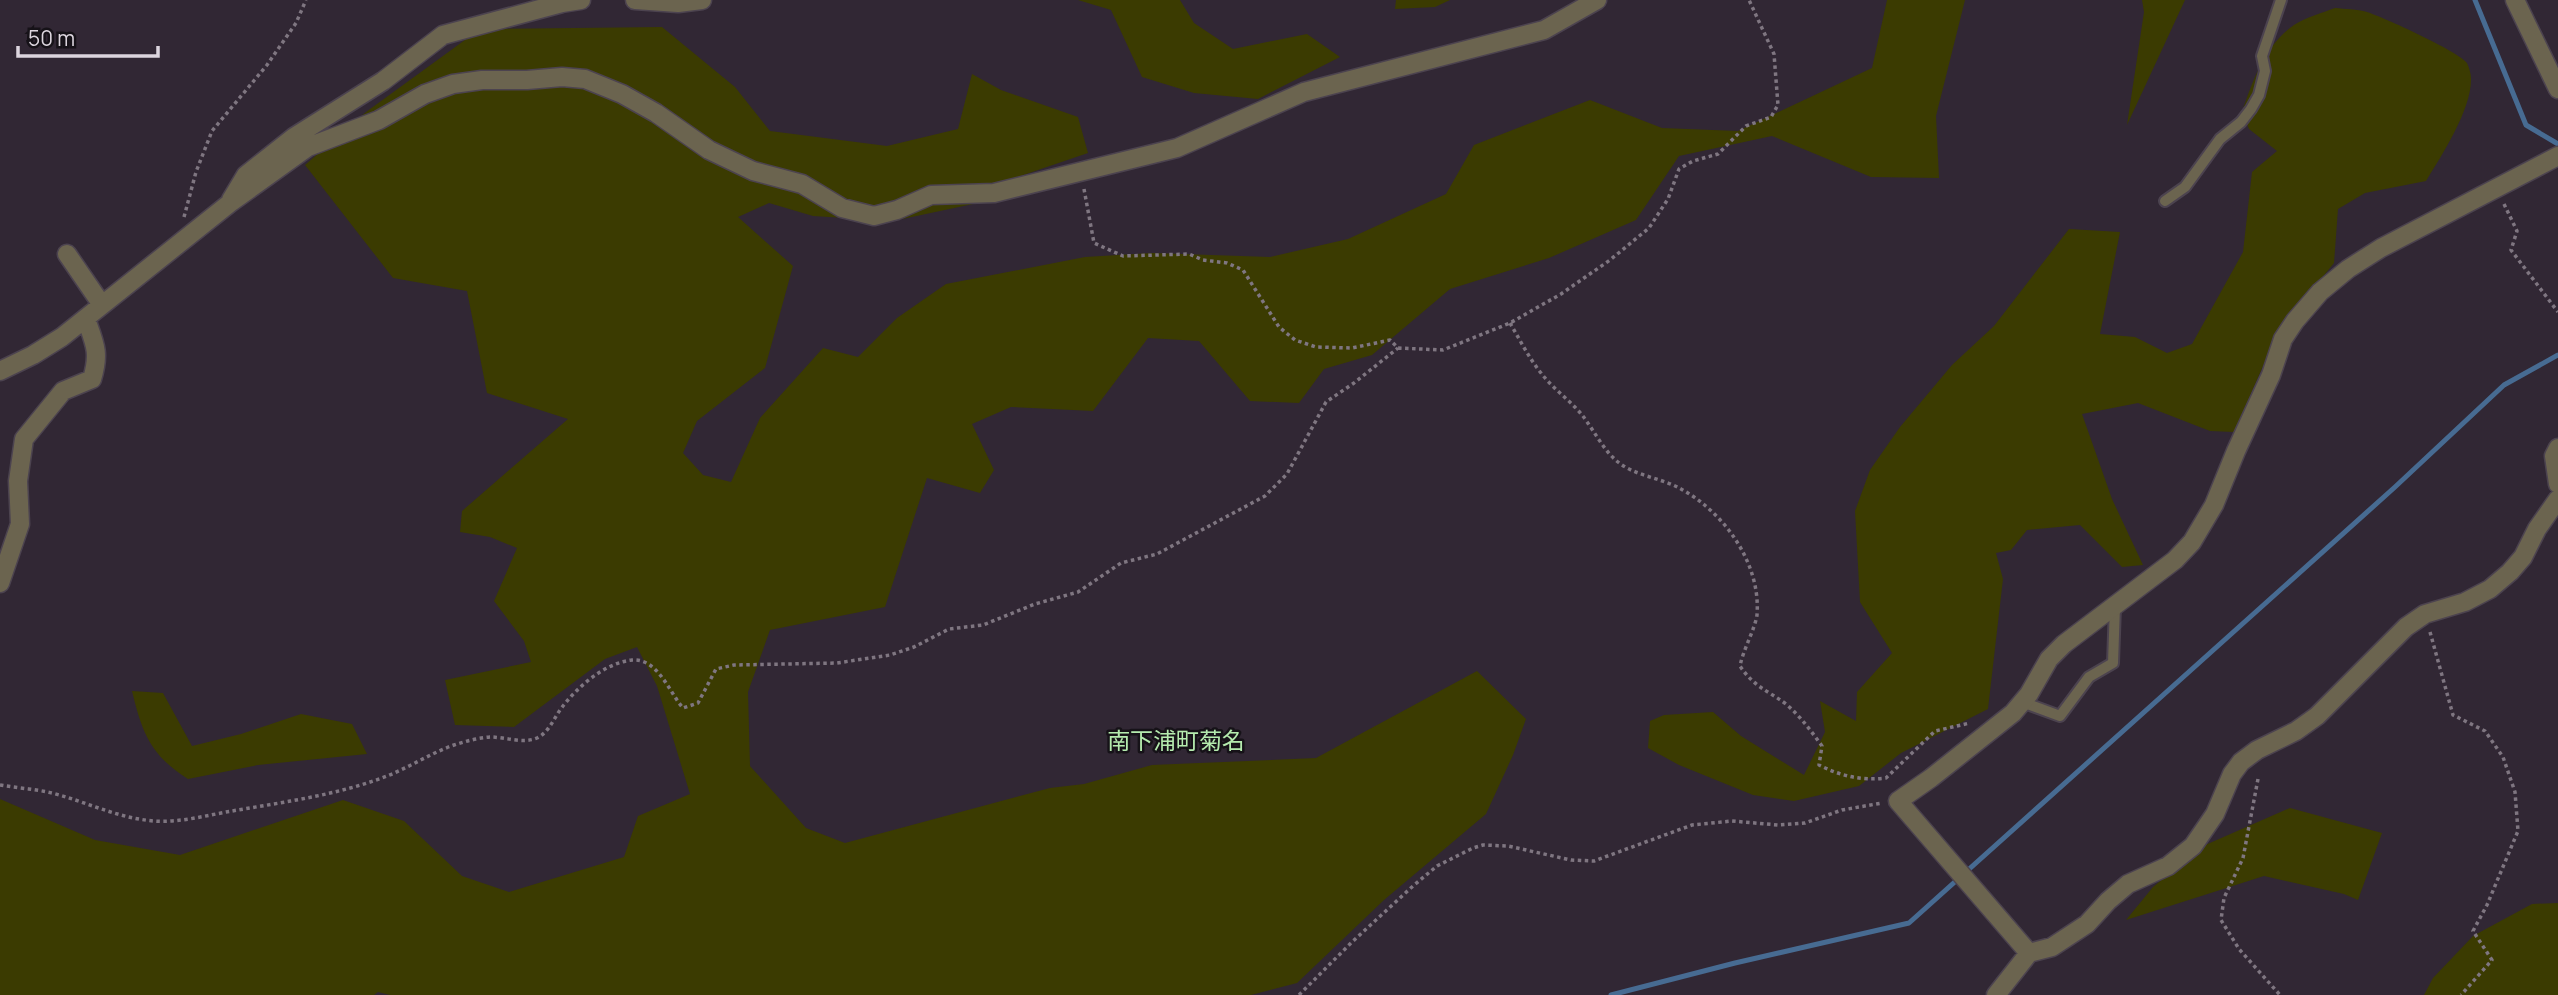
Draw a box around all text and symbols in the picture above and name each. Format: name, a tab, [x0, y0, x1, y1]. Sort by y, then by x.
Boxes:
scale bar	[18, 14, 158, 58]
text: 50 m	[28, 24, 75, 52]
district label: 南下浦町菊名	[1107, 724, 1245, 756]

